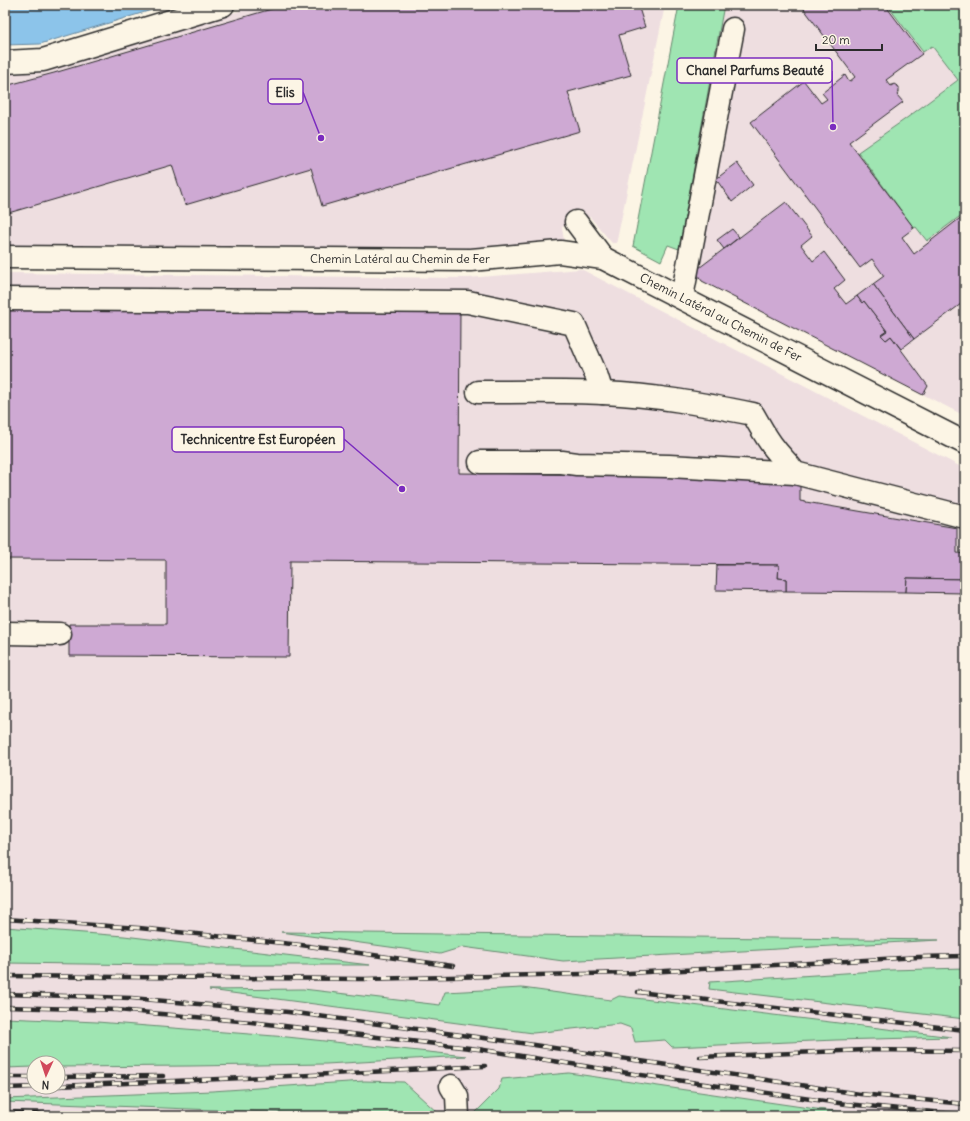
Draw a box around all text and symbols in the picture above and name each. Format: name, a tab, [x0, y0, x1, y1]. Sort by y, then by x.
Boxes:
scale bar	[816, 26, 882, 52]
text: 20 m	[822, 32, 850, 47]
callout: Chanel Parfums Beauté	[677, 58, 832, 83]
text: Chanel Parfums Beauté	[686, 62, 824, 79]
callout: Elis	[268, 79, 303, 104]
text: Elis	[275, 84, 295, 101]
street label: Chemin Latéral au Chemin de Fer	[310, 251, 490, 266]
street label: Chemin Latéral au Chemin de Fer	[637, 269, 805, 365]
callout: Technicentre Est Européen	[172, 427, 344, 452]
text: Technicentre Est Européen	[180, 431, 336, 448]
north arrow	[26, 1055, 66, 1095]
text: N	[41, 1078, 50, 1092]

